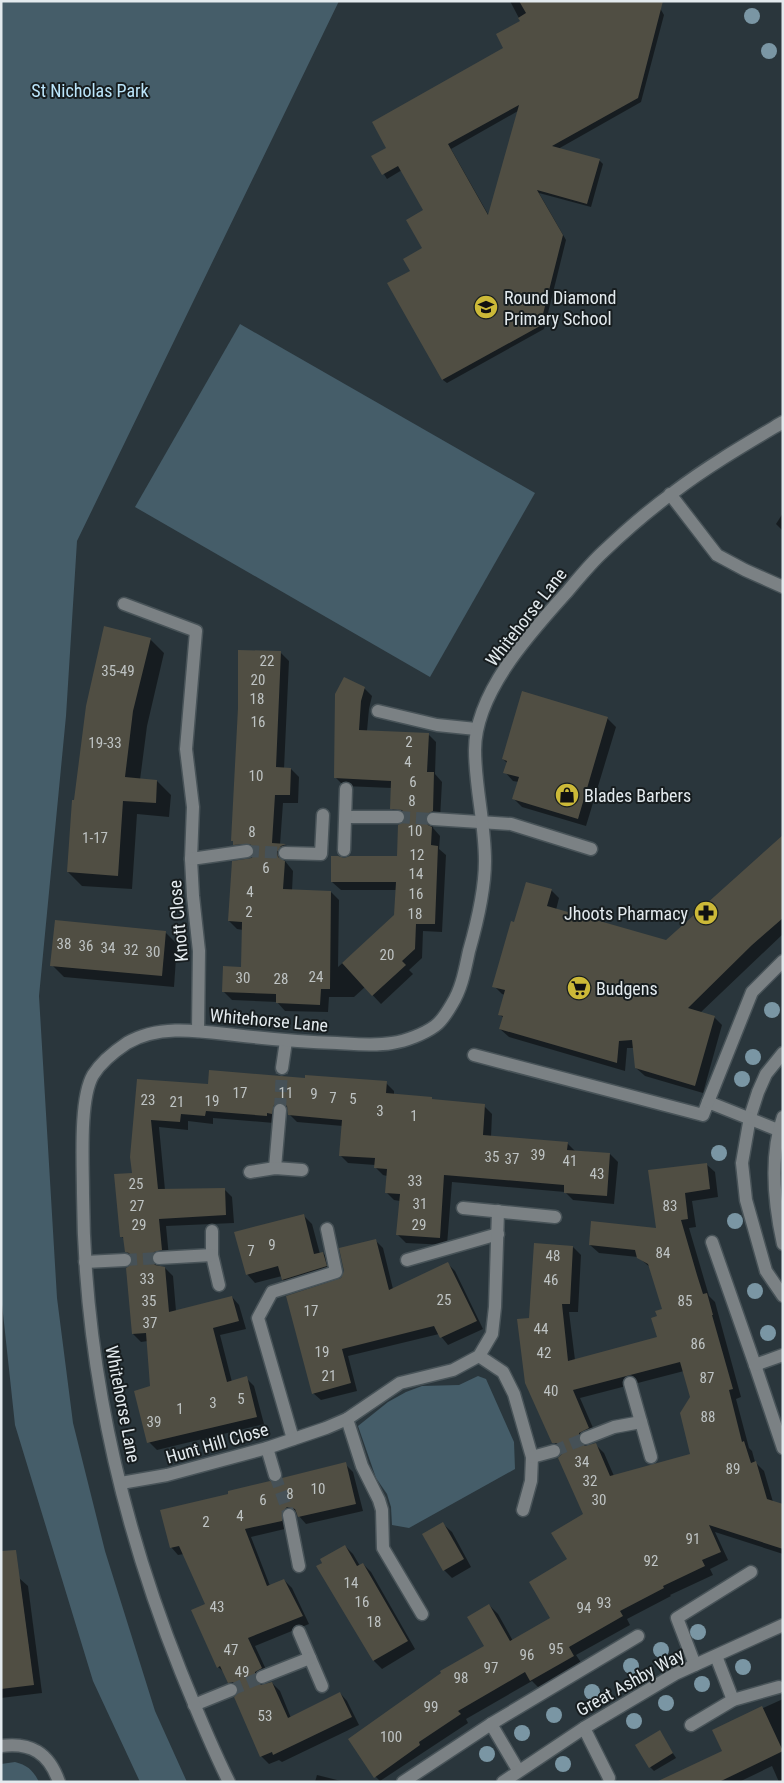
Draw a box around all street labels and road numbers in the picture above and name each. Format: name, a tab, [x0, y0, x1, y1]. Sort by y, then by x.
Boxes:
street label: Whitehorse Lane	[481, 564, 571, 670]
street label: Knott Close	[164, 879, 192, 963]
street label: Whitehorse Lane	[209, 1004, 329, 1036]
street label: Whitehorse Lane	[101, 1344, 145, 1464]
street label: Hunt Hill Close	[163, 1418, 271, 1468]
street label: Great Ashby Way	[573, 1644, 688, 1720]

